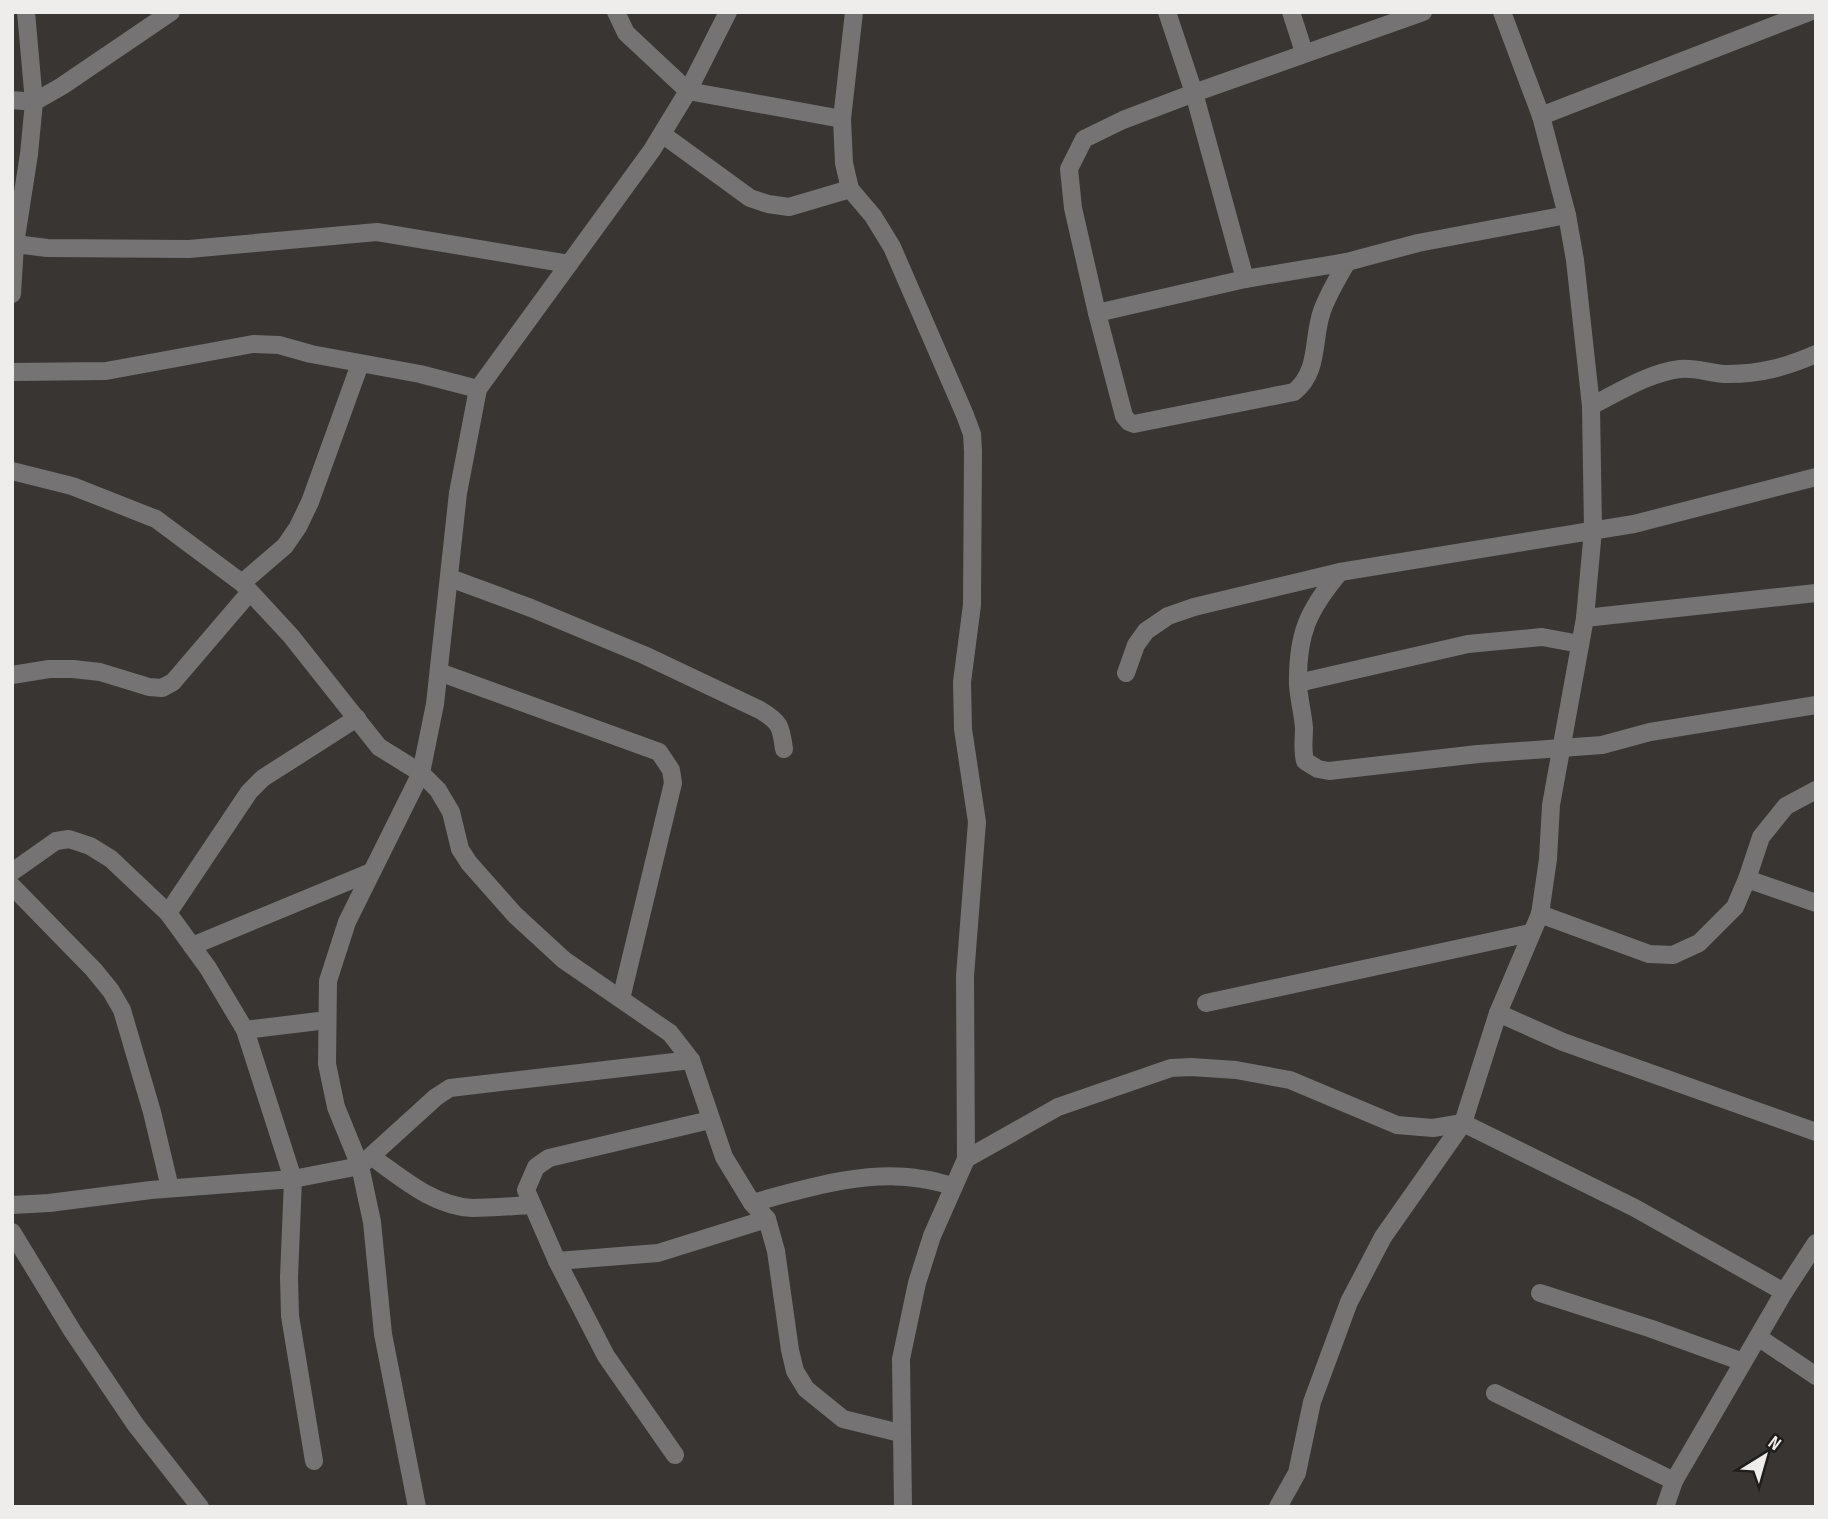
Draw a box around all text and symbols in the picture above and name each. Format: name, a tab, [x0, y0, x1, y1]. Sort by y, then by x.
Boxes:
north arrow	[1730, 1421, 1800, 1491]
text: N	[1763, 1431, 1785, 1456]

